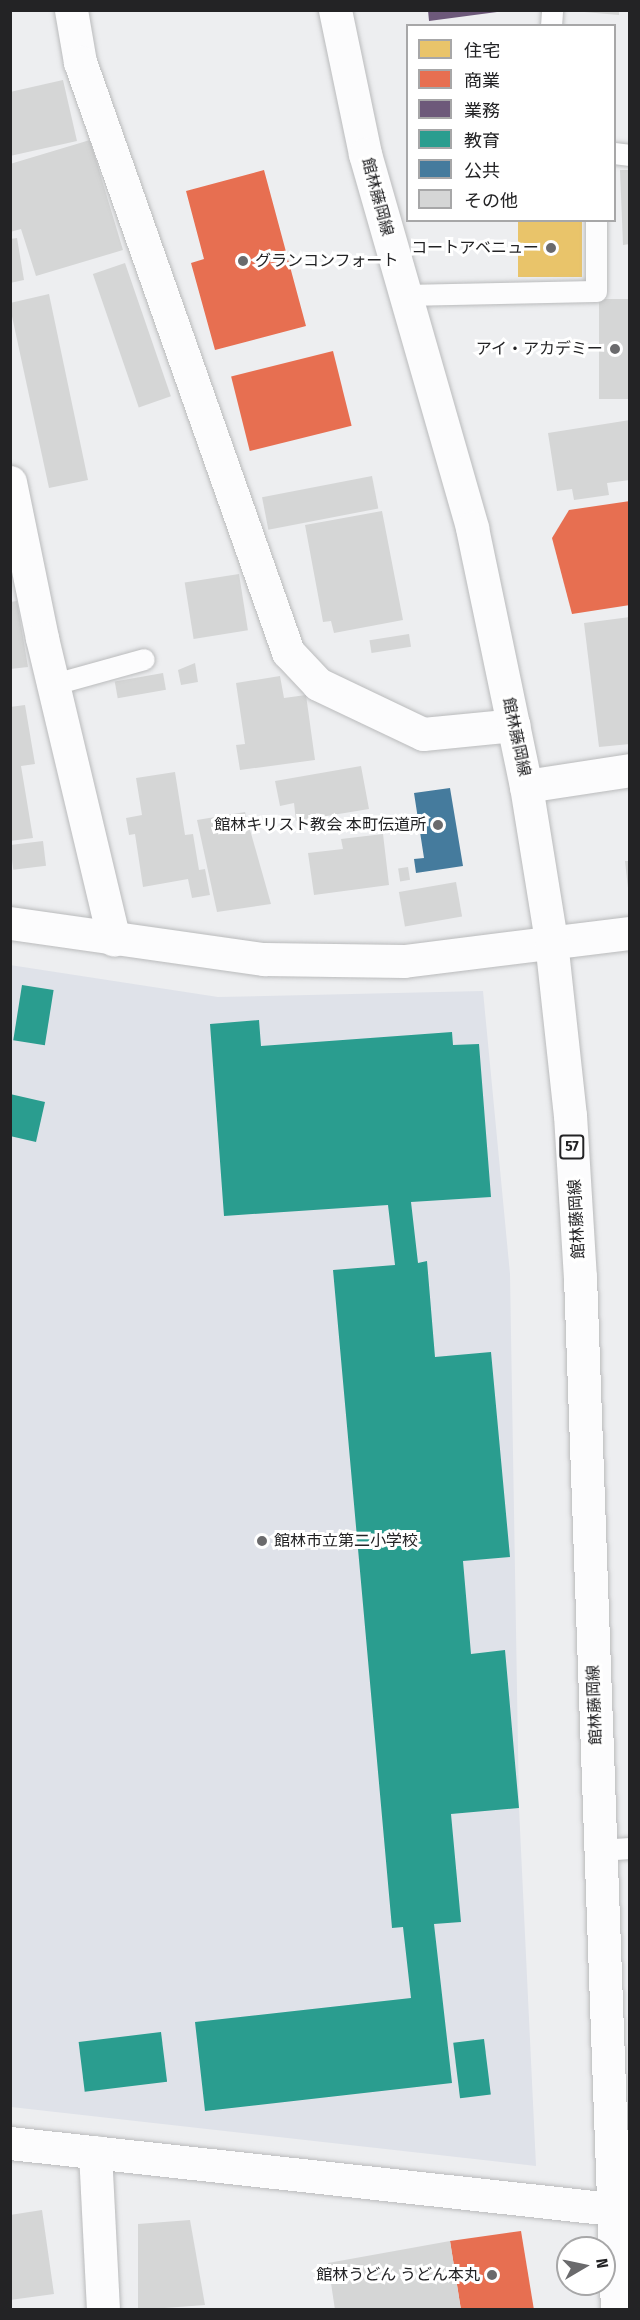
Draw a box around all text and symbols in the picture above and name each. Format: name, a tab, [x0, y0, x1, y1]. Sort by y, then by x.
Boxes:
legend	[406, 24, 616, 222]
text: 住宅	[464, 40, 500, 62]
text: 商業	[464, 70, 500, 92]
text: 業務	[464, 100, 500, 122]
text: 教育	[464, 130, 500, 152]
street label: 館林藤岡線	[357, 156, 397, 238]
text: 公共	[464, 160, 500, 182]
text: その他	[464, 190, 518, 212]
place label: コートアベニュー	[411, 238, 539, 258]
marker: コートアベニュー	[544, 241, 558, 255]
place label: グランコンフォート	[255, 251, 399, 271]
marker: グランコンフォート	[236, 254, 250, 268]
place label: アイ・アカデミー	[475, 339, 603, 359]
marker: アイ・アカデミー	[608, 342, 622, 356]
street label: 館林藤岡線	[498, 696, 534, 778]
place label: 館林キリスト教会 本町伝道所	[214, 815, 426, 835]
marker: 館林キリスト教会 本町伝道所	[431, 818, 445, 832]
road number: 57	[558, 1135, 586, 1159]
street label: 館林藤岡線	[565, 1179, 589, 1259]
place label: 館林市立第二小学校	[274, 1531, 418, 1551]
marker: 館林市立第二小学校	[255, 1534, 269, 1548]
street label: 館林藤岡線	[584, 1665, 606, 1745]
north arrow	[556, 2236, 616, 2296]
text: N	[592, 2257, 612, 2270]
place label: 館林うどん うどん本丸	[316, 2265, 480, 2285]
marker: 館林うどん うどん本丸	[485, 2268, 499, 2282]

